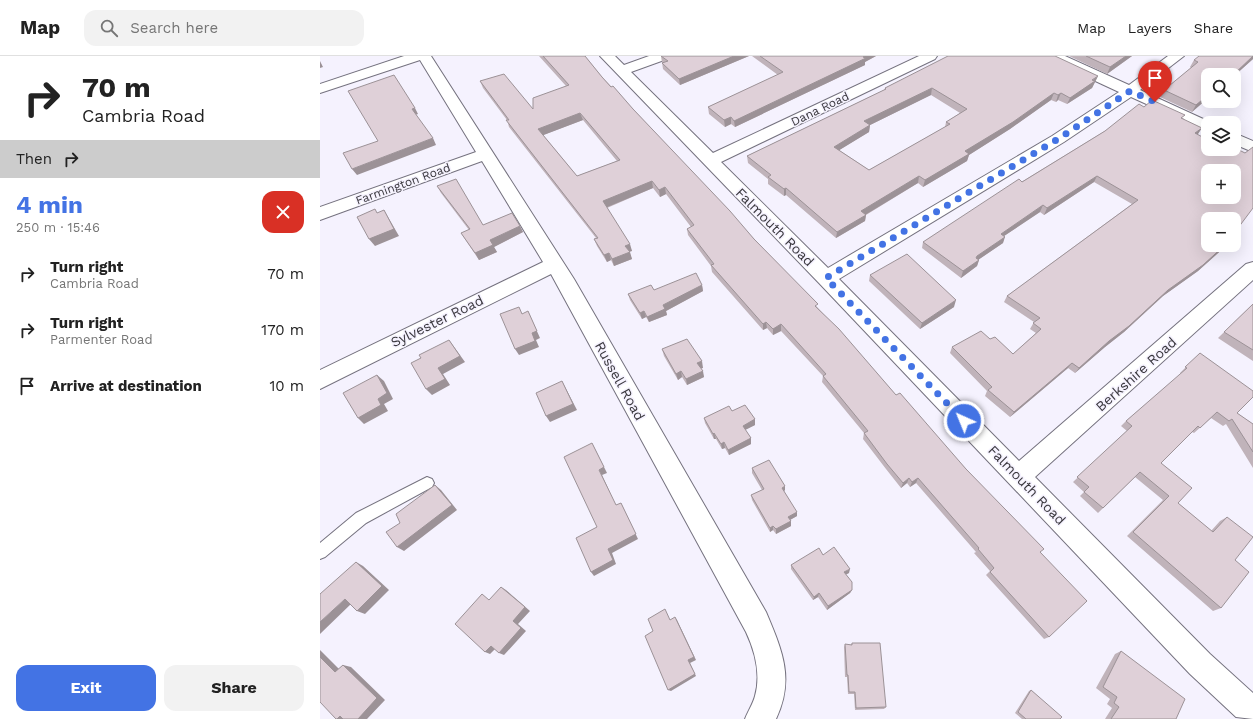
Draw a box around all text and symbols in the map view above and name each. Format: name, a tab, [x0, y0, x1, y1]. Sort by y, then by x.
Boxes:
search box	[84, 10, 364, 46]
text: Map	[20, 16, 60, 39]
icon: search	[98, 17, 120, 39]
text: Search here	[130, 19, 218, 37]
text: Map	[1077, 20, 1106, 36]
text: Layers	[1128, 20, 1172, 36]
text: Share	[1194, 20, 1233, 36]
pin	[1138, 61, 1172, 102]
icon: arrive	[1144, 67, 1166, 89]
map controls	[1201, 68, 1241, 252]
button: search	[1201, 68, 1241, 108]
text: 70 m	[82, 71, 151, 104]
icon: right	[16, 72, 68, 124]
street label: Dana Road	[789, 89, 851, 129]
text: Cambria Road	[82, 105, 205, 126]
button: layers	[1201, 116, 1241, 156]
icon: right	[60, 148, 82, 170]
text: Then	[16, 150, 52, 168]
street label: Farmington Road	[354, 160, 452, 208]
button: +	[1201, 164, 1241, 204]
street label: Falmouth Road	[733, 185, 817, 269]
text: 4 min	[16, 191, 83, 219]
button: close	[262, 191, 304, 233]
button: −	[1201, 212, 1241, 252]
text: 250 m · 15:46	[16, 220, 100, 235]
text: Turn right	[50, 258, 123, 276]
icon: right	[16, 263, 38, 285]
text: 70 m	[267, 265, 304, 283]
text: Cambria Road	[50, 276, 139, 291]
street label: Sylvester Road	[388, 292, 486, 350]
text: Turn right	[50, 314, 123, 332]
icon: right	[16, 319, 38, 341]
text: 170 m	[261, 321, 304, 339]
text: Parmenter Road	[50, 332, 153, 347]
street label: Berkshire Road	[1092, 334, 1180, 414]
street label: Russell Road	[592, 339, 648, 423]
icon: arrive	[16, 375, 38, 397]
text: Arrive at destination	[50, 377, 202, 395]
text: 10 m	[269, 377, 304, 395]
position arrow	[943, 400, 985, 442]
street label: Falmouth Road	[985, 442, 1069, 528]
button: Exit	[16, 665, 156, 711]
button: Share	[164, 665, 304, 711]

